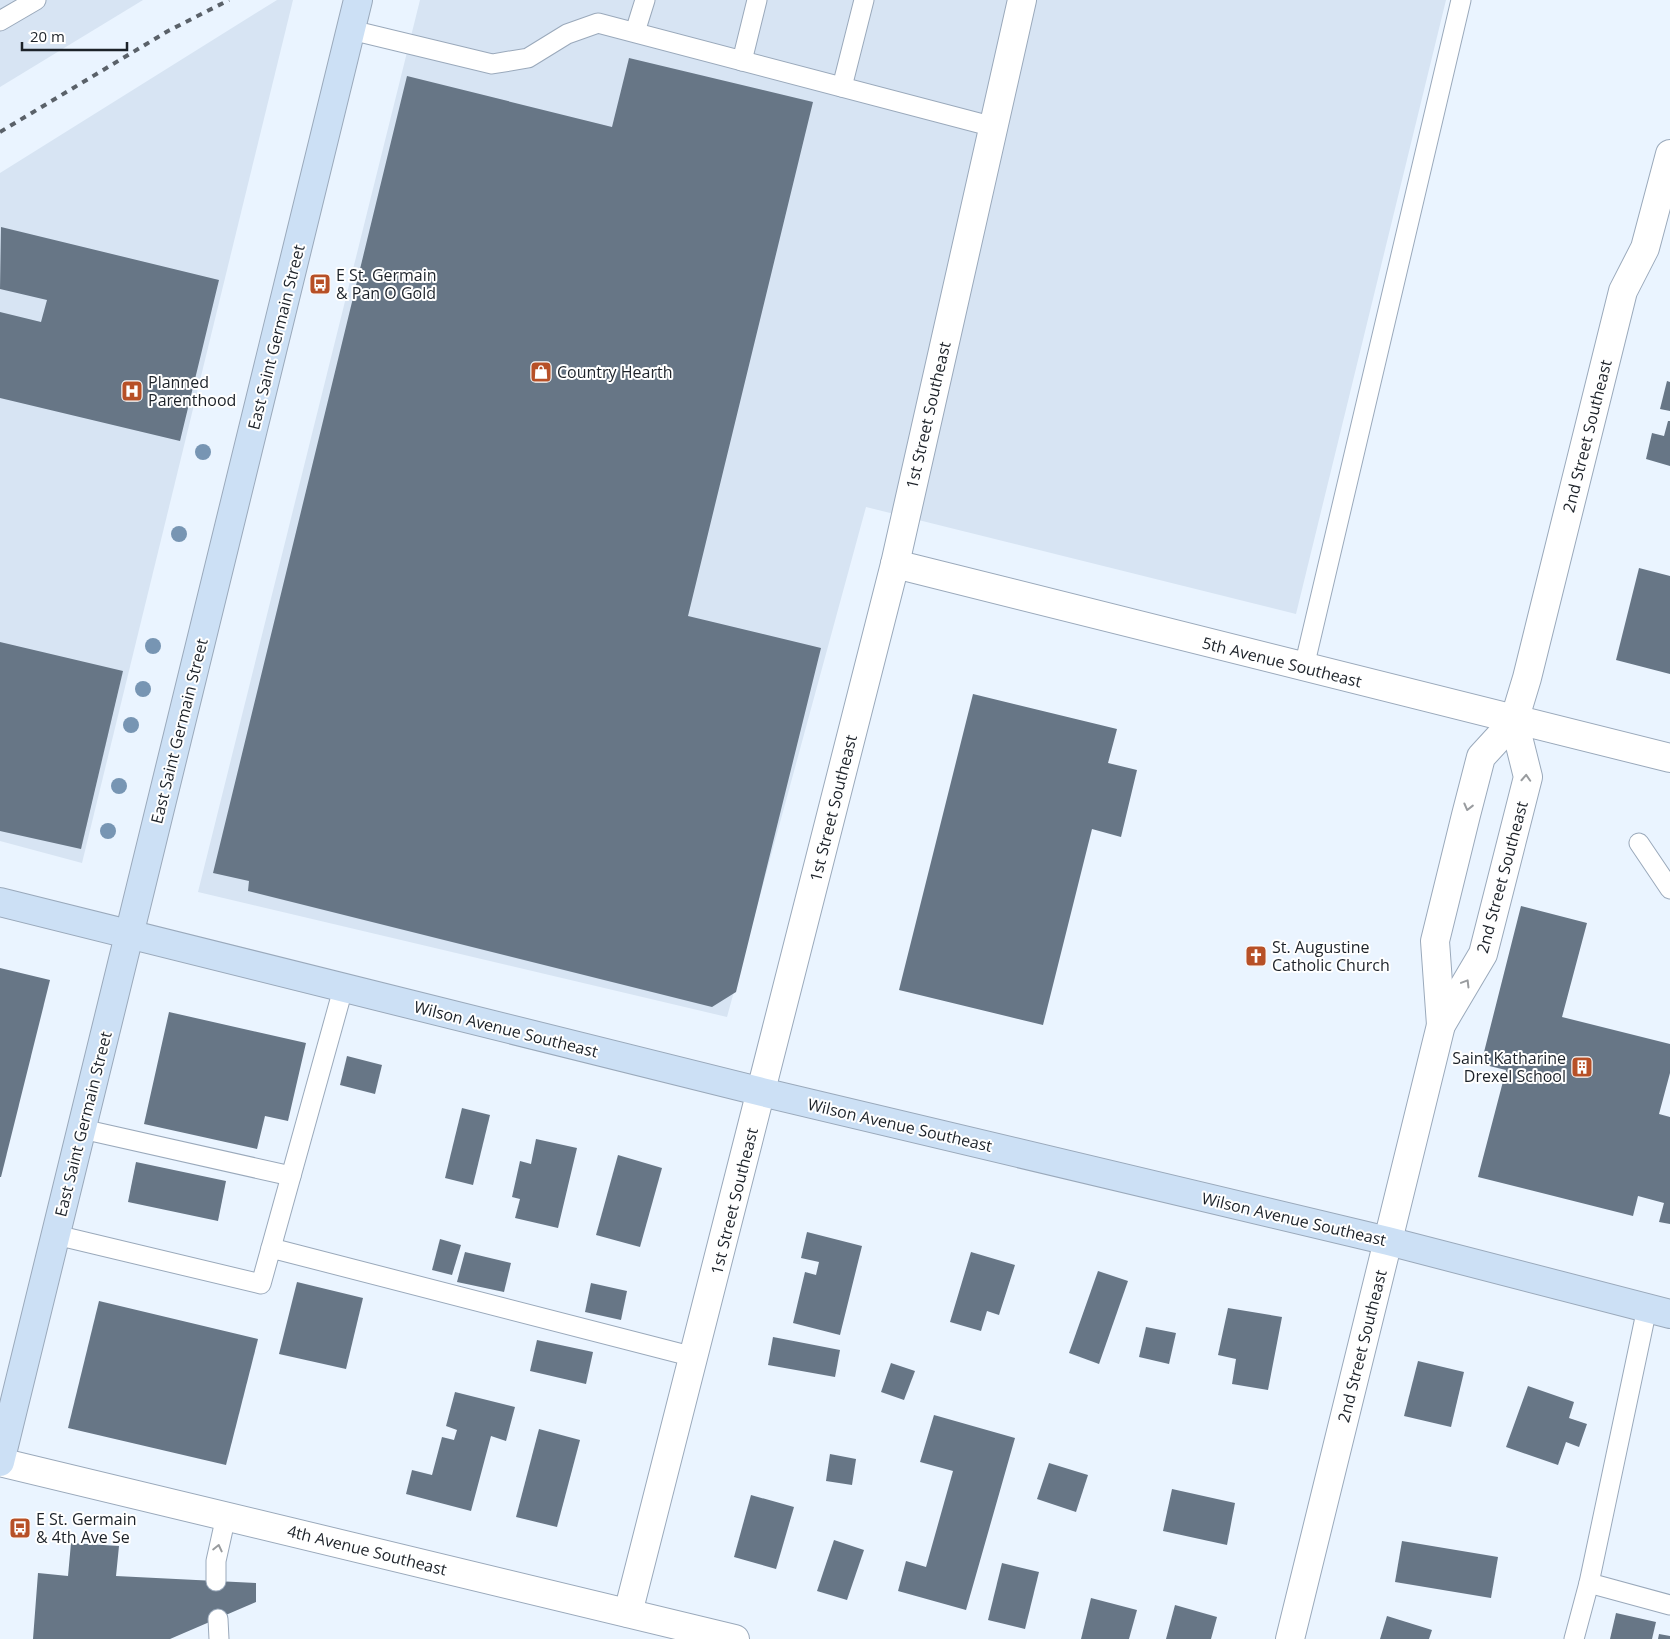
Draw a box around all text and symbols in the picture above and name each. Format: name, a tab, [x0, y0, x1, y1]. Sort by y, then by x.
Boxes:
scale bar	[22, 20, 128, 52]
text: 20 m	[30, 26, 65, 46]
street label: East Saint Germain Street	[242, 242, 310, 432]
place label: E St. Germain & Pan O Gold	[336, 264, 437, 304]
bus stop icon: E St. Germain & Pan O Gold	[308, 272, 332, 296]
street label: 1st Street Southeast	[900, 339, 956, 491]
street label: 2nd Street Southeast	[1557, 357, 1617, 515]
shop icon: Country Hearth	[529, 360, 553, 384]
place label: Country Hearth	[557, 361, 672, 383]
place label: Planned Parenthood	[148, 371, 236, 411]
hospital icon: Planned Parenthood	[120, 379, 144, 403]
street label: 5th Avenue Southeast	[1200, 632, 1364, 693]
street label: East Saint Germain Street	[145, 636, 213, 826]
street label: 1st Street Southeast	[804, 732, 862, 884]
one-way arrow	[1521, 774, 1531, 782]
street label: 2nd Street Southeast	[1471, 798, 1533, 956]
one-way arrow	[1463, 802, 1474, 811]
place label: St. Augustine Catholic Church	[1272, 936, 1390, 976]
church icon: St. Augustine Catholic Church	[1244, 944, 1268, 968]
one-way arrow	[1459, 980, 1469, 989]
street label: Wilson Avenue Southeast	[412, 995, 601, 1063]
street label: East Saint Germain Street	[49, 1029, 117, 1219]
place label: Saint Katharine Drexel School	[1452, 1047, 1566, 1087]
building icon: Saint Katharine Drexel School	[1570, 1055, 1594, 1079]
street label: Wilson Avenue Southeast	[806, 1093, 995, 1157]
street label: 1st Street Southeast	[705, 1125, 763, 1277]
street label: Wilson Avenue Southeast	[1200, 1187, 1389, 1251]
street label: 2nd Street Southeast	[1332, 1267, 1392, 1425]
place label: E St. Germain & 4th Ave Se	[36, 1508, 137, 1548]
bus stop icon: E St. Germain & 4th Ave Se	[8, 1516, 32, 1540]
street label: 4th Avenue Southeast	[285, 1520, 449, 1581]
one-way arrow	[212, 1544, 223, 1553]

